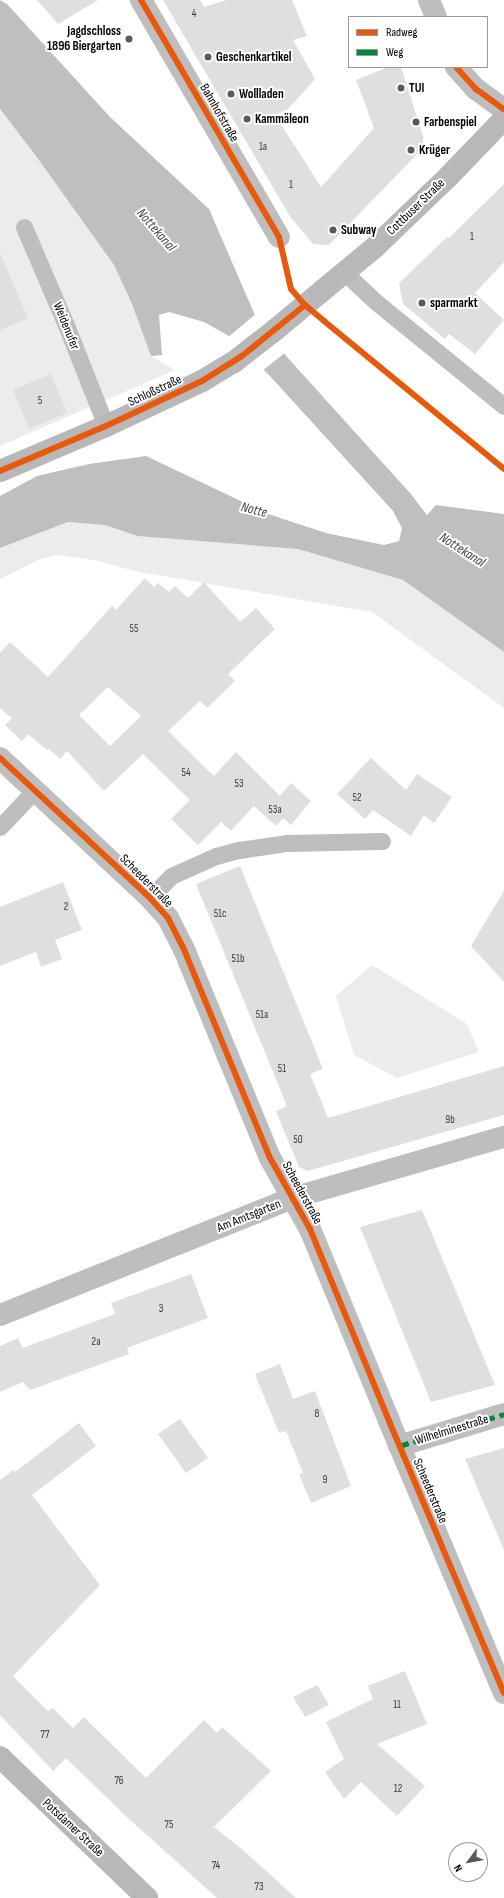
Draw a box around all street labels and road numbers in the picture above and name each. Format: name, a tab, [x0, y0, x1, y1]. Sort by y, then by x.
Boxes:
street label: Bahnhofstraße	[196, 81, 242, 145]
street label: Cottbuser Straße	[384, 175, 448, 239]
street label: Weidenufer	[49, 300, 83, 352]
street label: Schloßstraße	[126, 372, 184, 410]
street label: Scheederstraße	[116, 851, 176, 911]
street label: Scheederstraße	[278, 1159, 326, 1227]
street label: Am Amtsgarten	[215, 1196, 283, 1236]
street label: Wilhelminestraße	[413, 1411, 491, 1449]
street label: Scheederstraße	[409, 1456, 451, 1526]
street label: Potsdamer Straße	[39, 1796, 107, 1860]

